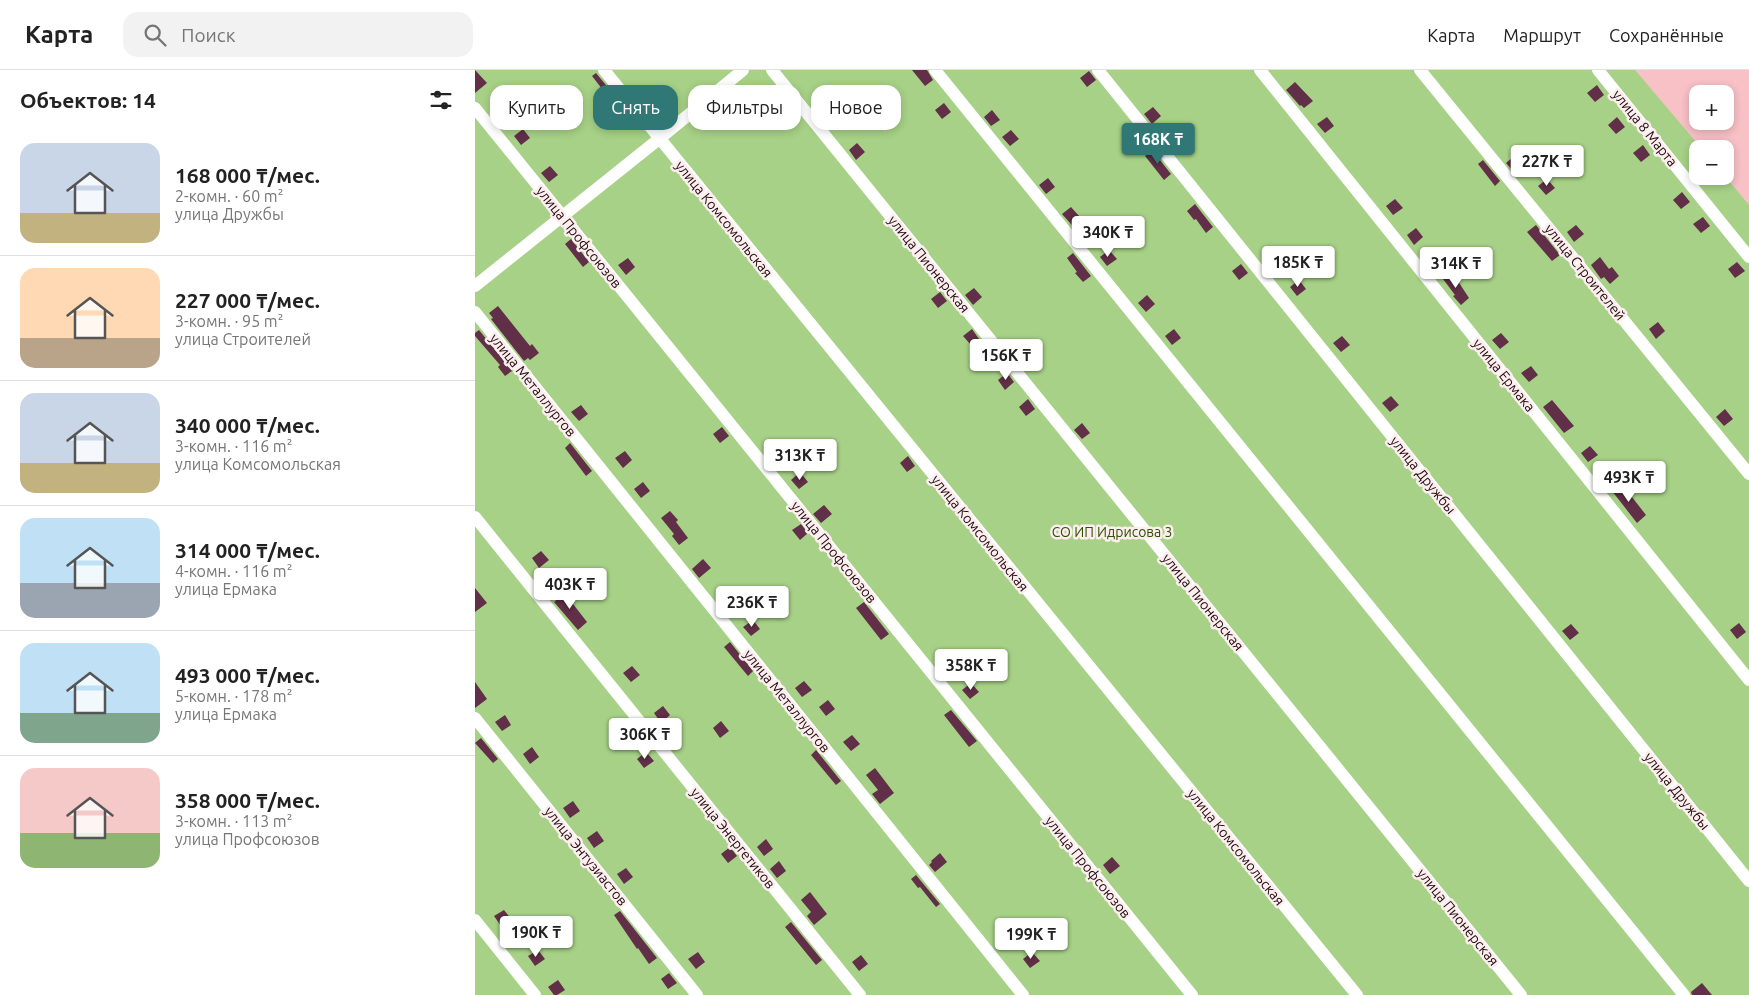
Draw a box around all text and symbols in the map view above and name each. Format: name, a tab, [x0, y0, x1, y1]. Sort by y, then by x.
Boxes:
search box	[123, 12, 473, 57]
text: Карта	[25, 21, 93, 48]
icon: search	[141, 21, 169, 49]
text: Поиск	[181, 24, 235, 46]
text: Карта	[1427, 25, 1475, 45]
text: Маршрут	[1503, 25, 1581, 45]
text: Сохранённые	[1609, 25, 1724, 45]
chip: Купить	[490, 85, 583, 130]
chip: Снять	[593, 85, 678, 130]
chip: Фильтры	[688, 85, 801, 130]
chip: Новое	[811, 85, 901, 130]
map controls	[1689, 85, 1734, 185]
button: +	[1689, 85, 1734, 130]
icon: filters	[427, 86, 455, 114]
street label: улица 8 Марта	[1609, 87, 1681, 169]
text: Объектов: 14	[20, 88, 156, 112]
pin: 168K ₸	[1117, 122, 1199, 165]
text: 168K ₸	[1133, 130, 1183, 148]
button: −	[1689, 140, 1734, 185]
pin: 227K ₸	[1506, 144, 1588, 187]
text: 227K ₸	[1522, 152, 1572, 170]
street label: улица Комсомольская	[672, 158, 776, 280]
icon: home	[60, 163, 120, 223]
text: 168 000 ₸/мес.	[175, 163, 320, 187]
street label: улица Профсоюзов	[533, 183, 625, 291]
text: 2-комн. · 60 m²	[175, 187, 283, 205]
text: улица Дружбы	[175, 205, 284, 223]
street label: улица Пионерская	[885, 212, 973, 316]
pin: 340K ₸	[1067, 216, 1149, 258]
street label: улица Строителей	[1541, 221, 1629, 323]
text: 340K ₸	[1083, 223, 1133, 241]
pin: 185K ₸	[1257, 246, 1339, 288]
pin: 314K ₸	[1415, 246, 1497, 289]
text: 185K ₸	[1273, 253, 1323, 271]
text: 314K ₸	[1431, 254, 1481, 272]
icon: home	[60, 288, 120, 348]
text: 227 000 ₸/мес.	[175, 288, 320, 312]
text: 3-комн. · 95 m²	[175, 312, 283, 330]
text: улица Строителей	[175, 330, 311, 348]
street label: улица Металлургов	[487, 330, 579, 440]
street label: улица Ермака	[1470, 335, 1538, 415]
pin: 156K ₸	[965, 338, 1047, 381]
text: 156K ₸	[981, 346, 1031, 364]
icon: home	[60, 413, 120, 473]
text: 340 000 ₸/мес.	[175, 413, 320, 437]
street label: улица Дружбы	[1387, 433, 1459, 517]
text: 3-комн. · 116 m²	[175, 437, 292, 455]
pin: 313K ₸	[759, 438, 841, 481]
text: 313K ₸	[775, 446, 825, 464]
text: улица Комсомольская	[175, 455, 341, 473]
pin: 493K ₸	[1588, 460, 1670, 503]
text: 493K ₸	[1604, 468, 1654, 486]
street label: улица Комсомольская	[928, 472, 1032, 594]
street label: улица Профсоюзов	[788, 498, 880, 606]
park label: СО ИП Идрисова 3	[1052, 524, 1172, 540]
icon: home	[60, 538, 120, 598]
text: 314 000 ₸/мес.	[175, 538, 320, 562]
street label: улица Пионерская	[1159, 550, 1247, 654]
text: 4-комн. · 116 m²	[175, 562, 292, 580]
pin: 403K ₸	[529, 568, 611, 610]
text: 403K ₸	[545, 575, 595, 593]
text: улица Ермака	[175, 580, 277, 598]
pin: 236K ₸	[711, 586, 793, 628]
text: 236K ₸	[727, 593, 777, 611]
street label: улица Металлургов	[741, 646, 833, 756]
pin: 358K ₸	[930, 648, 1012, 691]
text: 358K ₸	[946, 656, 996, 674]
icon: home	[60, 663, 120, 723]
text: 493 000 ₸/мес.	[175, 663, 320, 687]
text: 5-комн. · 178 m²	[175, 687, 292, 705]
text: улица Ермака	[175, 705, 277, 723]
pin: 306K ₸	[604, 718, 686, 760]
text: 306K ₸	[620, 725, 670, 743]
street label: улица Дружбы	[1641, 749, 1713, 833]
street label: улица Энергетиков	[687, 784, 779, 892]
street label: улица Комсомольская	[1184, 786, 1288, 908]
icon: home	[60, 788, 120, 848]
text: 358 000 ₸/мес.	[175, 788, 320, 812]
street label: улица Энтузиастов	[541, 803, 631, 909]
text: 3-комн. · 113 m²	[175, 812, 292, 830]
street label: улица Профсоюзов	[1042, 813, 1134, 921]
text: улица Профсоюзов	[175, 830, 320, 848]
street label: улица Пионерская	[1414, 865, 1502, 969]
pin: 190K ₸	[495, 916, 577, 958]
pin: 199K ₸	[990, 918, 1072, 960]
text: 190K ₸	[511, 923, 561, 941]
text: 199K ₸	[1006, 925, 1056, 943]

